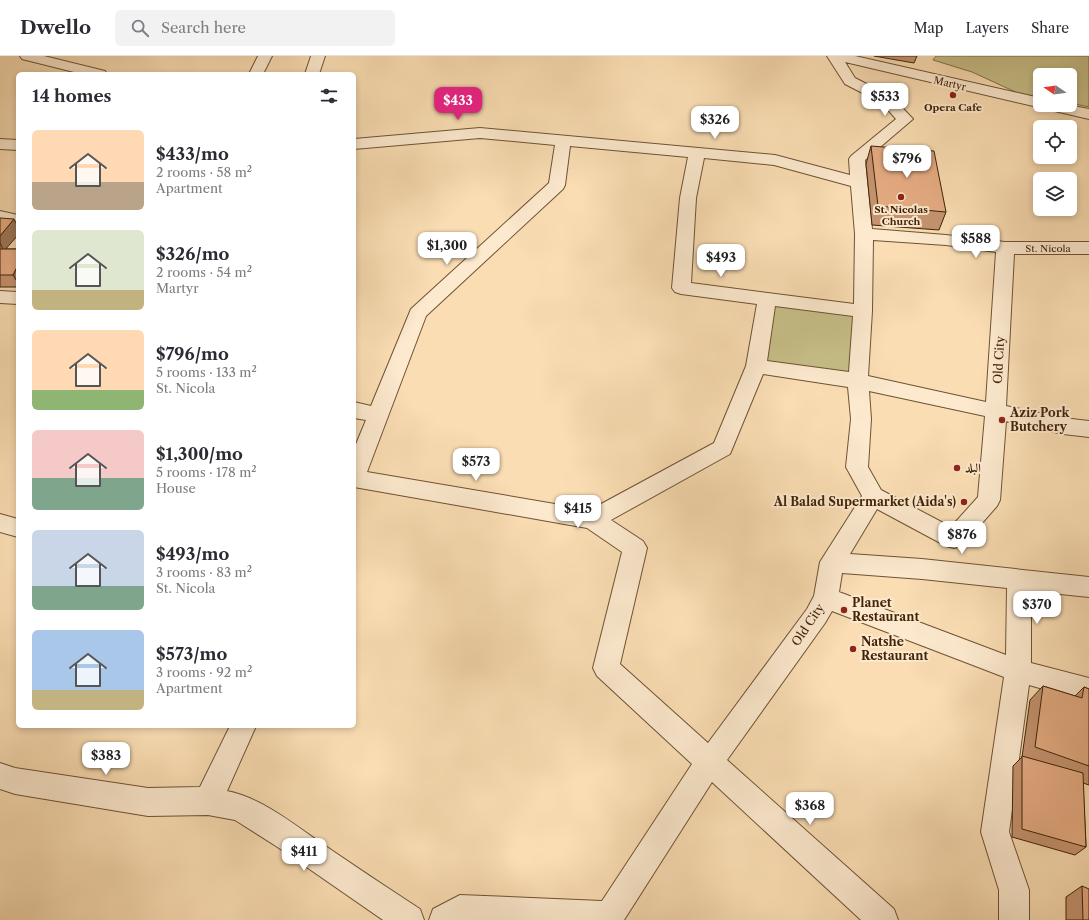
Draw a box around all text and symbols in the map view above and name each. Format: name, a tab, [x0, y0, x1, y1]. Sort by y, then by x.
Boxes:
search box	[115, 10, 395, 46]
text: Dwello	[20, 16, 91, 39]
icon: search	[129, 17, 151, 39]
text: Search here	[161, 18, 246, 37]
text: Map	[913, 19, 943, 37]
text: Layers	[965, 19, 1009, 37]
text: Share	[1031, 19, 1069, 37]
north arrow	[1033, 68, 1077, 112]
map controls	[1033, 68, 1077, 216]
street label: Martyr	[932, 73, 968, 94]
pin: $533	[861, 83, 909, 117]
icon: filters	[318, 85, 340, 107]
text: 14 homes	[32, 86, 111, 106]
pin: $433	[434, 87, 482, 121]
text: $533	[870, 88, 900, 104]
marker: Opera Cafe	[948, 90, 958, 100]
text: $433	[443, 92, 473, 108]
place label: Opera Cafe	[924, 101, 982, 114]
pin: $326	[691, 106, 739, 140]
text: $326	[700, 111, 730, 127]
button: locate	[1033, 120, 1077, 164]
text: $433/mo	[156, 144, 229, 164]
pin: $796	[883, 145, 931, 179]
icon: home	[64, 146, 112, 194]
text: $796	[892, 150, 922, 166]
text: 2 rooms · 58 m²	[156, 164, 252, 180]
button: layers	[1033, 172, 1077, 216]
text: Apartment	[156, 180, 223, 196]
marker: St. Nicolas Church	[896, 192, 906, 202]
place label: St. Nicolas Church	[874, 203, 928, 228]
pin: $588	[952, 225, 1000, 259]
text: $588	[961, 230, 991, 246]
pin: $1,300	[414, 232, 480, 266]
text: $1,300	[427, 237, 467, 253]
street label: St. Nicola	[1025, 242, 1072, 255]
text: $326/mo	[156, 244, 229, 264]
pin: $493	[697, 244, 745, 278]
icon: home	[64, 246, 112, 294]
text: $493	[706, 249, 736, 265]
text: 2 rooms · 54 m²	[156, 264, 252, 280]
text: Martyr	[156, 280, 199, 296]
street label: Old City	[990, 335, 1007, 384]
text: $796/mo	[156, 344, 229, 364]
icon: home	[64, 346, 112, 394]
text: 5 rooms · 133 m²	[156, 364, 257, 380]
text: St. Nicola	[156, 380, 215, 396]
place label: Aziz Pork Butchery	[1009, 405, 1071, 434]
marker: Aziz Pork Butchery	[997, 415, 1007, 425]
text: $1,300/mo	[156, 444, 243, 464]
icon: home	[64, 446, 112, 494]
pin: $573	[452, 448, 500, 482]
text: $573	[462, 453, 490, 469]
place label: البلد	[965, 460, 981, 475]
marker: البلد	[952, 463, 962, 473]
text: 5 rooms · 178 m²	[156, 464, 257, 480]
text: House	[156, 480, 196, 496]
place label: Al Balad Supermarket (Aida's)	[773, 494, 956, 509]
pin: $415	[554, 495, 602, 529]
marker: Al Balad Supermarket (Aida's)	[959, 497, 969, 507]
text: $415	[564, 500, 592, 516]
pin: $876	[938, 521, 986, 555]
text: $876	[947, 526, 977, 542]
text: $493/mo	[156, 544, 229, 564]
icon: home	[64, 546, 112, 594]
text: 3 rooms · 83 m²	[156, 564, 252, 580]
text: St. Nicola	[156, 580, 215, 596]
pin: $370	[1013, 591, 1061, 625]
place label: Planet Restaurant	[852, 595, 919, 624]
text: $370	[1022, 596, 1052, 612]
street label: Old City	[788, 600, 827, 649]
marker: Planet Restaurant	[839, 605, 849, 615]
place label: Natshe Restaurant	[861, 634, 928, 663]
text: $573/mo	[156, 644, 227, 664]
marker: Natshe Restaurant	[848, 644, 858, 654]
icon: home	[64, 646, 112, 694]
text: 3 rooms · 92 m²	[156, 664, 252, 680]
text: Apartment	[156, 680, 223, 696]
pin: $383	[82, 742, 130, 776]
text: $383	[91, 747, 121, 763]
pin: $368	[786, 792, 834, 826]
text: $368	[795, 797, 825, 813]
pin: $411	[280, 838, 328, 872]
text: $411	[291, 843, 317, 859]

